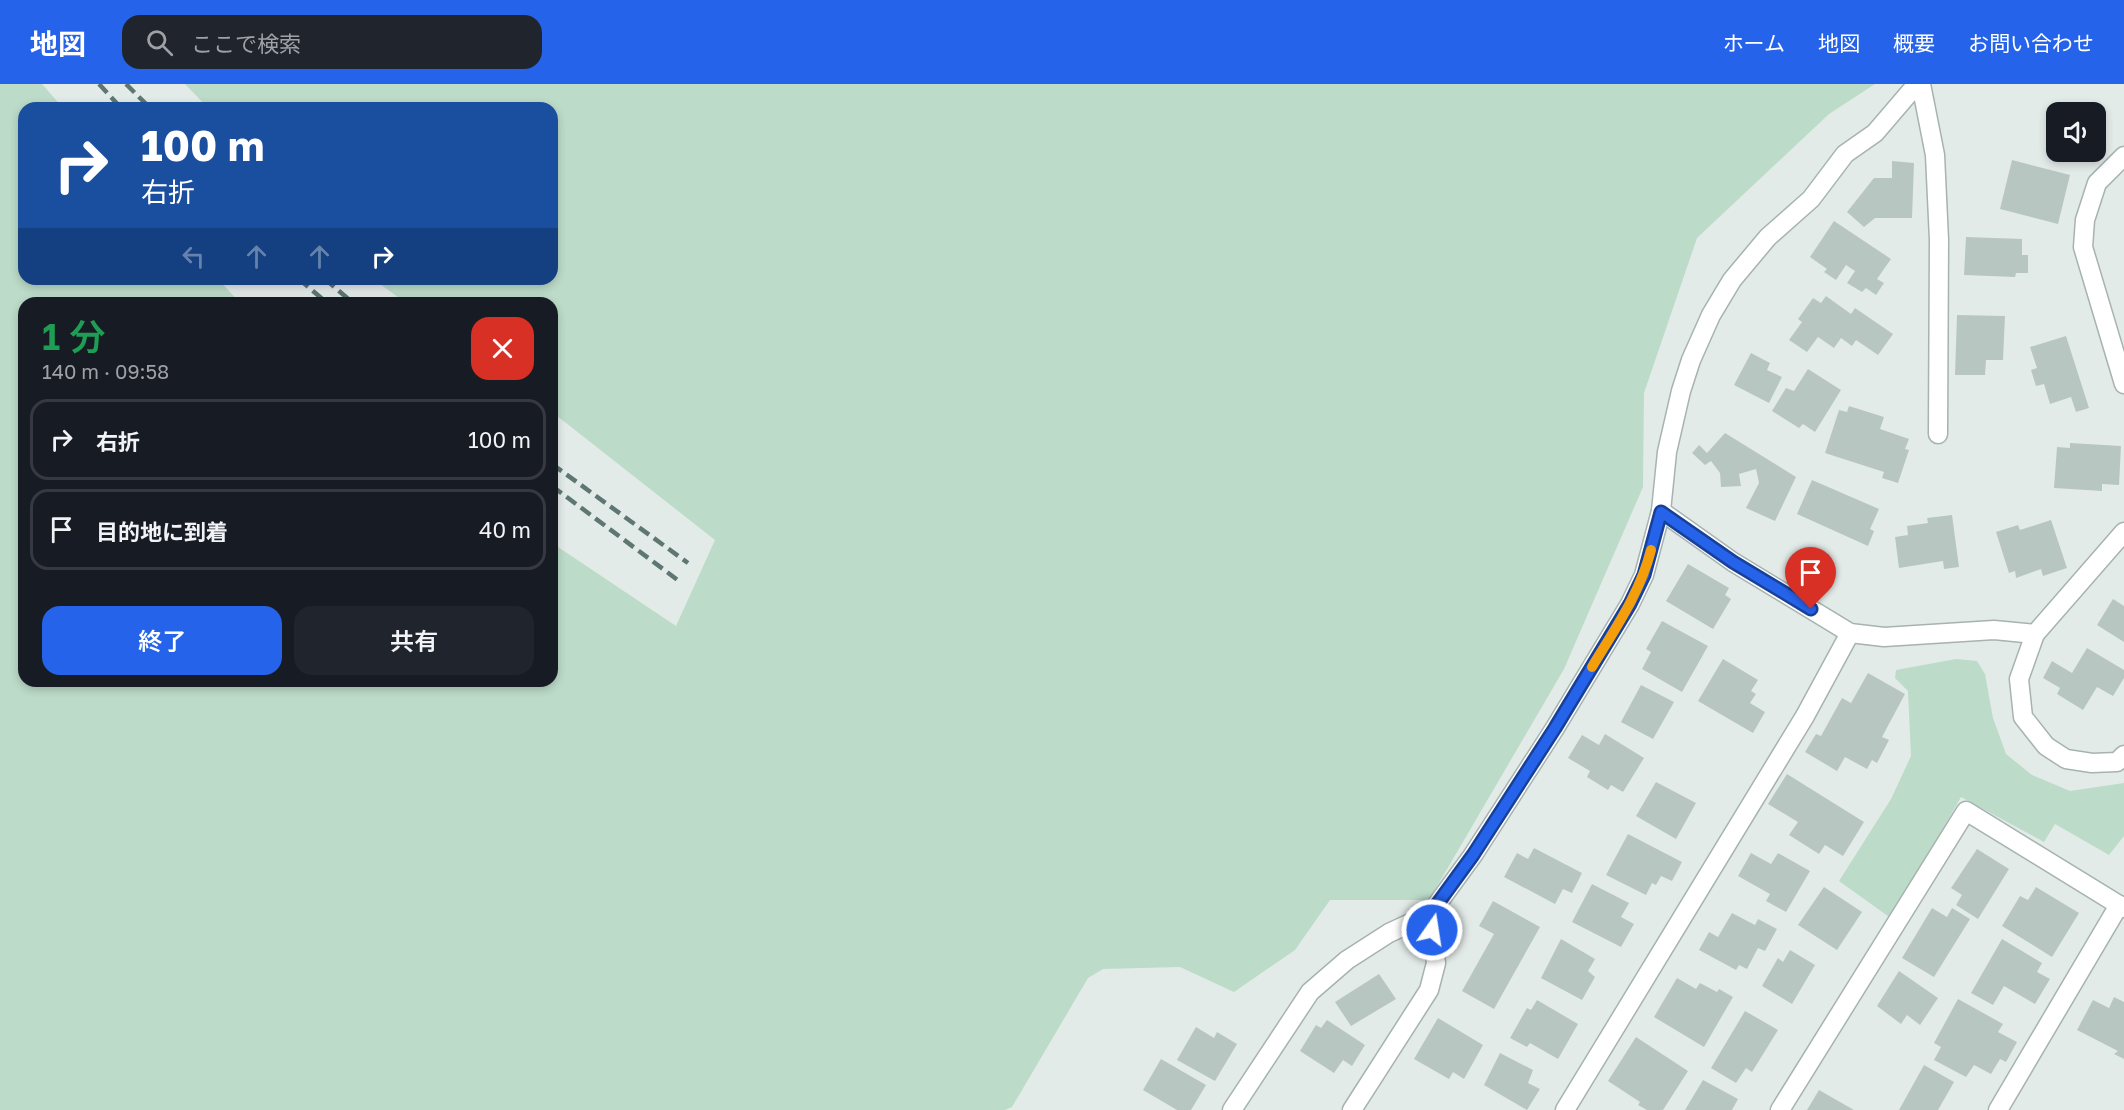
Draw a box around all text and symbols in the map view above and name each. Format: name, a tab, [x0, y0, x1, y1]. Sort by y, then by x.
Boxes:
search box	[122, 15, 542, 69]
icon: search	[143, 26, 176, 59]
text: 地図	[30, 27, 86, 60]
text: ここで検索	[191, 30, 301, 57]
text: ホーム	[1723, 30, 1785, 56]
text: 地図	[1818, 30, 1860, 56]
text: 概要	[1893, 30, 1935, 56]
text: お問い合わせ	[1968, 30, 2094, 56]
map controls	[2046, 102, 2106, 162]
button: sound	[2046, 102, 2106, 162]
text: 100 m	[141, 120, 264, 170]
icon: right	[42, 126, 120, 204]
text: 右折	[141, 176, 195, 208]
icon: left	[177, 240, 210, 273]
icon: ahead	[240, 240, 273, 273]
icon: ahead	[303, 240, 336, 273]
icon: right	[366, 240, 399, 273]
text: 1 分	[42, 315, 105, 358]
button: close	[471, 317, 534, 380]
text: 140 m · 09:58	[42, 359, 169, 383]
icon: right	[45, 423, 78, 456]
text: 100 m	[468, 426, 531, 453]
text: 右折	[96, 428, 140, 455]
icon: arrive	[45, 513, 78, 546]
text: 40 m	[479, 516, 531, 543]
text: 目的地に到着	[96, 518, 228, 545]
pin	[1785, 547, 1836, 609]
icon: arrive	[1794, 556, 1827, 589]
button: 終了	[42, 606, 282, 675]
button: 共有	[294, 606, 534, 675]
position arrow	[1400, 898, 1464, 962]

